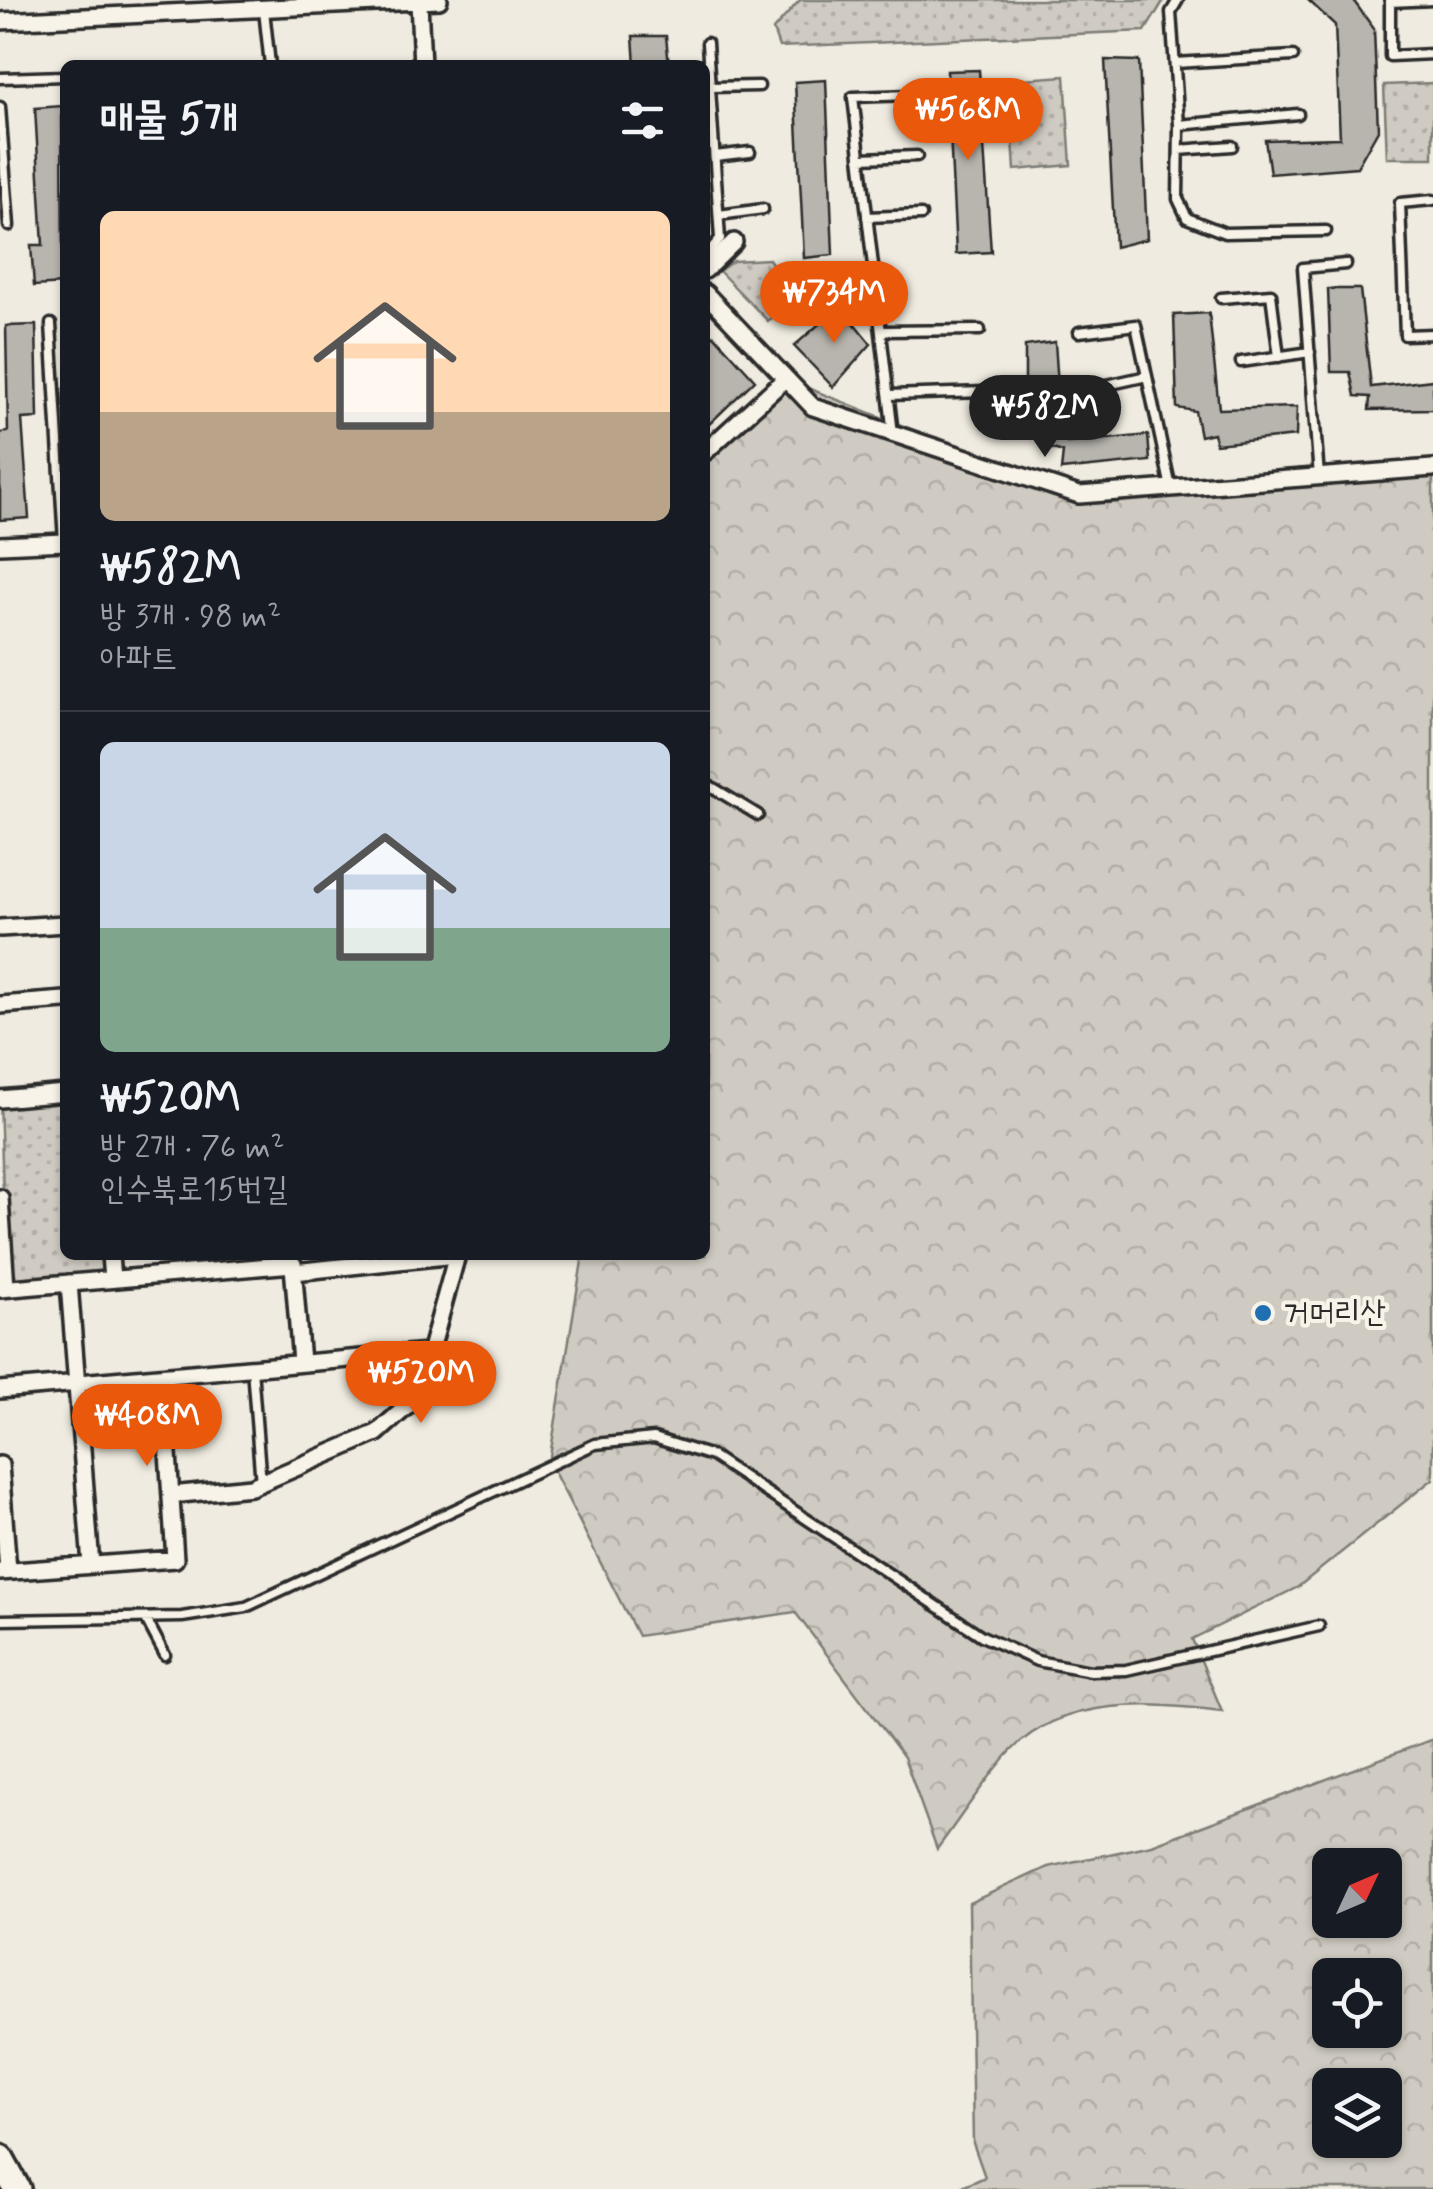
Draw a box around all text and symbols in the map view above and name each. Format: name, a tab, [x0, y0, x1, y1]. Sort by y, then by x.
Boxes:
pin: ₩568M	[898, 78, 1038, 163]
text: ₩568M	[915, 89, 1021, 131]
text: 매물 5개	[100, 93, 238, 148]
icon: filters	[615, 93, 670, 148]
pin: ₩734M	[764, 261, 904, 346]
text: ₩734M	[782, 272, 886, 314]
icon: home	[295, 276, 475, 456]
pin: ₩582M	[975, 375, 1115, 460]
text: ₩582M	[991, 386, 1099, 428]
text: ₩582M	[100, 541, 241, 596]
text: 방 3개 · 98 m²	[100, 596, 281, 638]
text: 아파트	[100, 638, 177, 680]
icon: home	[295, 807, 475, 987]
text: ₩520M	[100, 1072, 241, 1127]
text: 방 2개 · 76 m²	[100, 1127, 285, 1169]
text: 인수북로15번길	[100, 1169, 288, 1211]
place label: 거머리산	[1283, 1292, 1386, 1334]
marker: 거머리산	[1252, 1302, 1274, 1324]
pin: ₩520M	[351, 1341, 491, 1426]
text: ₩520M	[367, 1352, 475, 1394]
pin: ₩408M	[77, 1384, 217, 1469]
text: ₩408M	[94, 1395, 200, 1437]
north arrow	[1312, 1848, 1402, 1938]
map controls	[1312, 1848, 1402, 2158]
button: locate	[1312, 1958, 1402, 2048]
button: layers	[1312, 2068, 1402, 2158]

